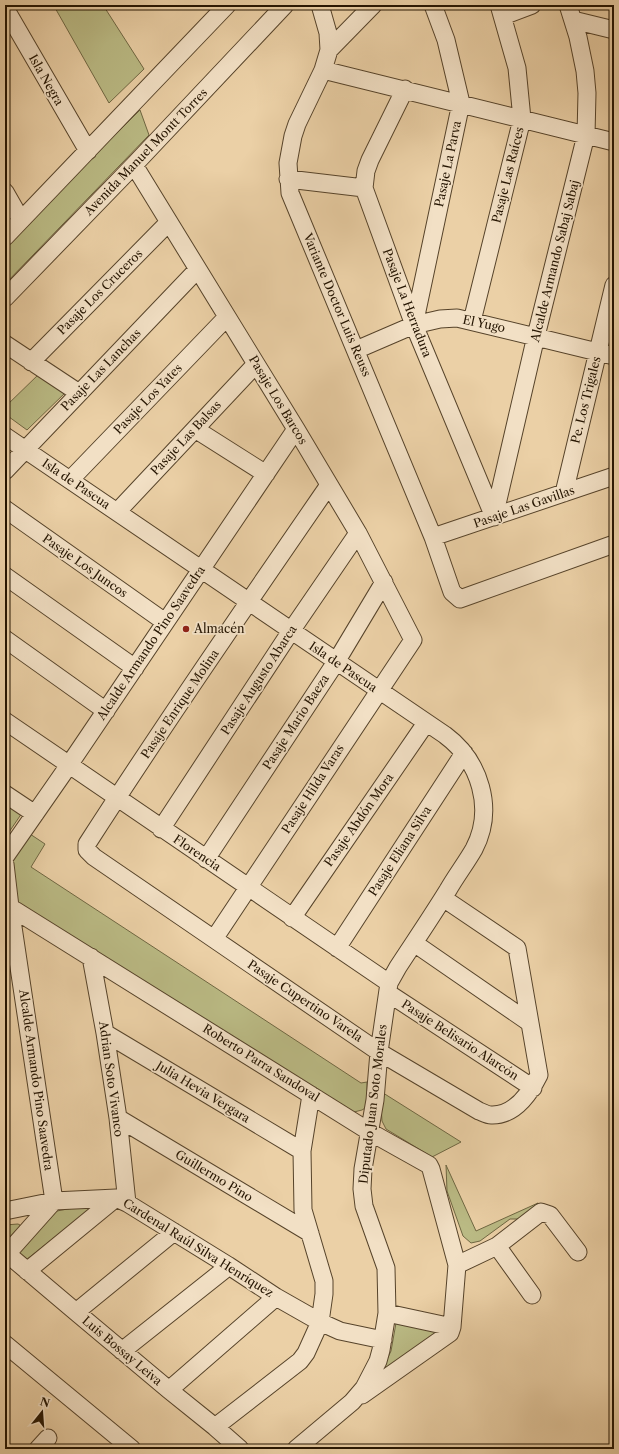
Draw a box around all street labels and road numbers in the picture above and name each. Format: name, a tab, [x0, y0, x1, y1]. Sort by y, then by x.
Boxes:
street label: Isla Negra	[26, 51, 67, 109]
street label: Avenida Manuel Montt Torres	[80, 85, 210, 219]
street label: Pasaje La Parva	[431, 119, 464, 208]
street label: Pasaje Las Raíces	[488, 125, 527, 225]
street label: Alcalde Armando Sabaj Sabaj	[527, 178, 582, 344]
street label: Variante Doctor Luis Reuss	[300, 230, 374, 379]
street label: Pasaje Los Cruceros	[54, 246, 146, 338]
street label: Pasaje La Herradura	[380, 246, 435, 360]
street label: El Yugo	[461, 312, 507, 335]
street label: Pasaje Las Lanchas	[58, 325, 144, 414]
street label: Pasaje Los Barcos	[246, 353, 311, 447]
street label: Pe. Los Trigales	[567, 355, 604, 445]
street label: Pasaje Los Yates	[110, 360, 185, 437]
street label: Pasaje Las Balsas	[147, 397, 224, 478]
street label: Isla de Pascua	[39, 455, 114, 512]
street label: Pasaje Las Gavillas	[471, 482, 576, 531]
street label: Pasaje Los Juncos	[40, 531, 131, 601]
street label: Alcalde Armando Pino Saavedra	[93, 562, 208, 724]
street label: Pasaje Augusto Abarca	[217, 622, 300, 737]
street label: Isla de Pascua	[306, 638, 381, 695]
street label: Pasaje Enrique Molina	[138, 646, 222, 761]
street label: Pasaje Mario Baeza	[259, 671, 332, 772]
street label: Pasaje Hilda Varas	[278, 741, 347, 836]
street label: Pasaje Abdón Mora	[321, 770, 397, 869]
street label: Pasaje Eliana Silva	[365, 802, 435, 899]
street label: Florencia	[171, 831, 224, 874]
street label: Pasaje Cupertino Varela	[245, 956, 366, 1045]
street label: Alcalde Armando Pino Saavedra	[16, 987, 57, 1172]
street label: Pasaje Belisario Alarcón	[399, 996, 522, 1083]
street label: Adrian Soto Vivanco	[96, 1019, 127, 1138]
street label: Roberto Parra Sandoval	[200, 1021, 323, 1105]
street label: Diputado Juan Soto Morales	[355, 1023, 390, 1185]
street label: Julia Hevia Vergara	[152, 1057, 254, 1126]
street label: Guillermo Pino	[173, 1147, 256, 1205]
street label: Cardenal Raúl Silva Henríquez	[120, 1195, 276, 1300]
street label: Luis Bossay Leiva	[79, 1313, 166, 1389]

